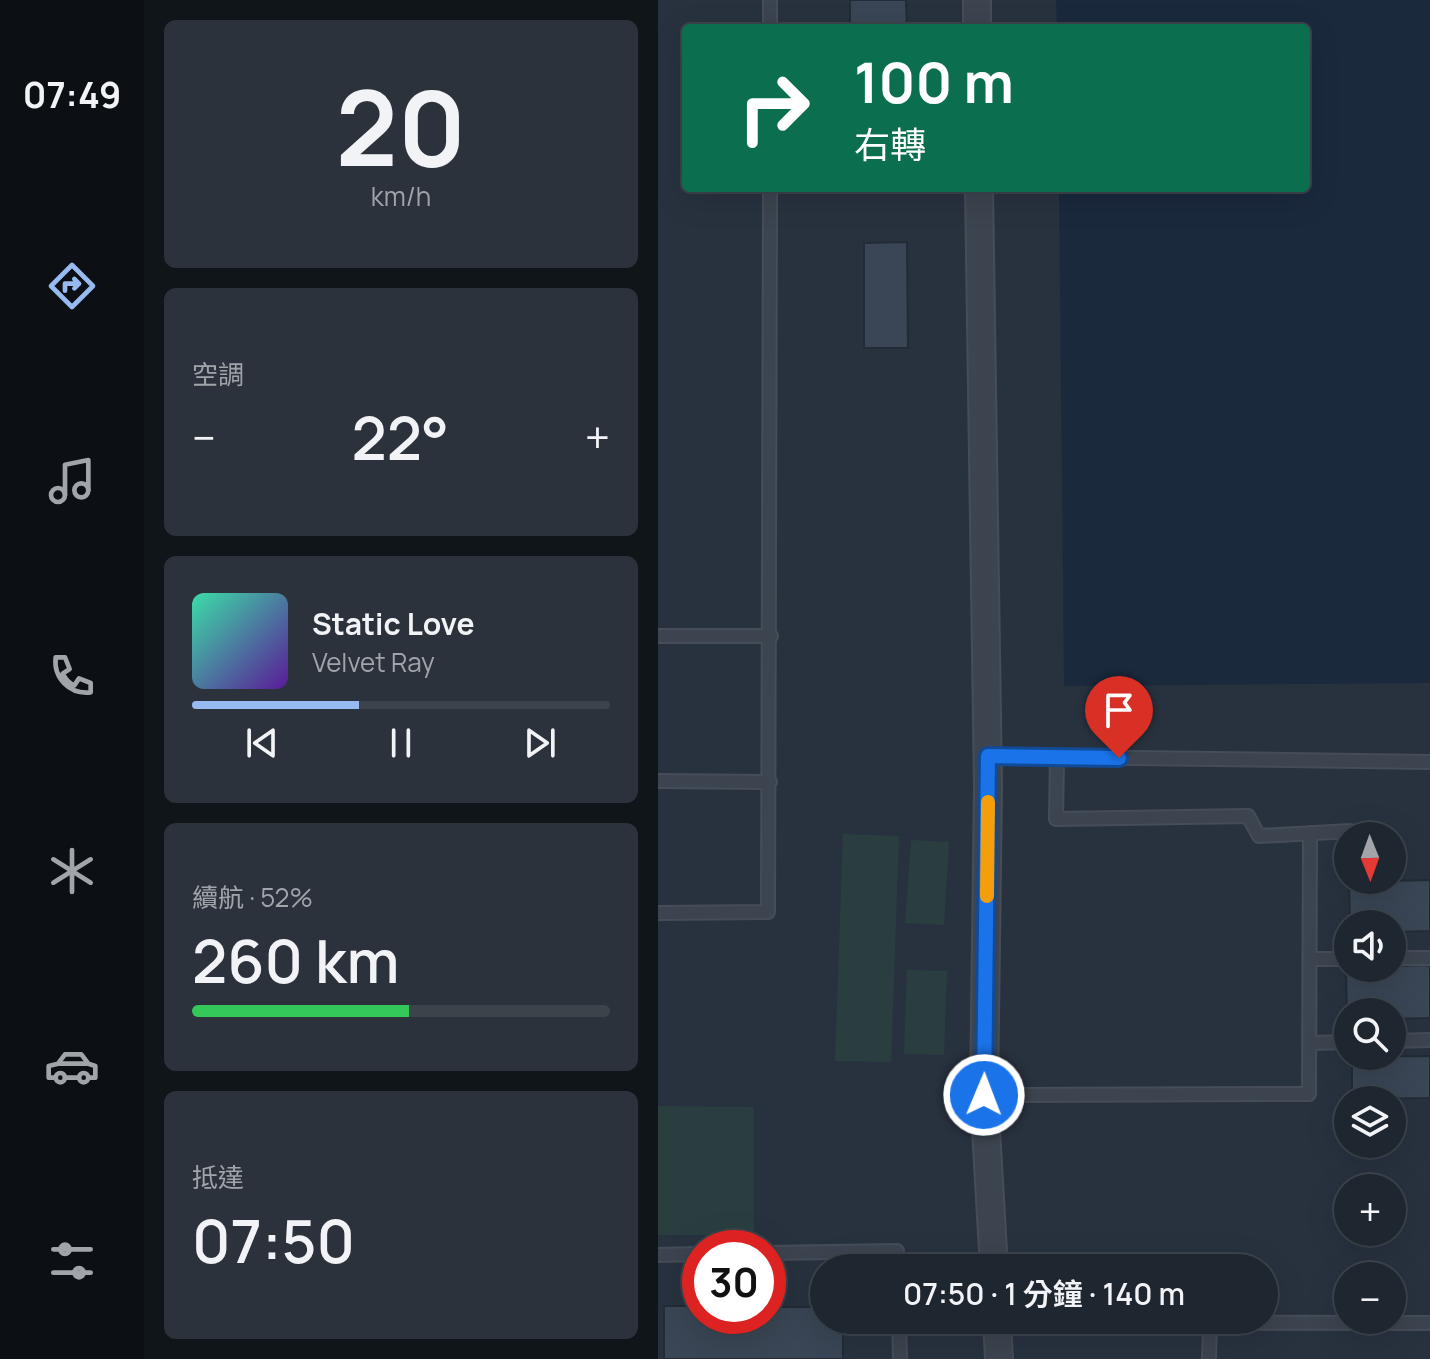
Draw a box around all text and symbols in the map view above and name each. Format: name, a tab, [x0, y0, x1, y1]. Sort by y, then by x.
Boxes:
text: 100 m	[854, 43, 1014, 120]
text: 20	[336, 55, 466, 197]
icon: right	[722, 56, 826, 160]
text: 07:49	[23, 70, 121, 119]
text: 右轉	[854, 120, 926, 169]
text: km/h	[371, 178, 431, 214]
icon: directions	[44, 258, 100, 314]
text: 空調	[192, 356, 244, 392]
text: 22°	[351, 396, 449, 478]
text: −	[192, 407, 216, 467]
text: +	[585, 407, 610, 467]
icon: music	[44, 453, 100, 509]
text: Static Love	[312, 603, 475, 644]
text: Velvet Ray	[312, 644, 435, 680]
icon: phone	[44, 648, 100, 704]
pin	[1085, 676, 1153, 758]
icon: arrive	[1097, 688, 1141, 732]
icon: previous	[240, 721, 284, 765]
icon: pause	[379, 721, 423, 765]
icon: next	[518, 721, 562, 765]
north arrow	[1334, 822, 1406, 894]
map controls	[1334, 822, 1406, 1334]
icon: climate	[44, 843, 100, 899]
text: 續航 · 52%	[192, 879, 313, 915]
button: sound	[1334, 910, 1406, 982]
text: 260 km	[192, 919, 399, 1001]
button: search	[1334, 998, 1406, 1070]
icon: car	[44, 1038, 100, 1094]
position arrow	[942, 1053, 1026, 1137]
button: layers	[1334, 1086, 1406, 1158]
text: 抵達	[192, 1159, 244, 1195]
button: +	[1334, 1174, 1406, 1246]
text: 07:50	[192, 1199, 355, 1281]
speed limit sign: 30	[682, 1230, 786, 1334]
icon: filters	[44, 1233, 100, 1289]
button: −	[1334, 1262, 1406, 1334]
text: 07:50 · 1 分鐘 · 140 m	[903, 1273, 1185, 1314]

